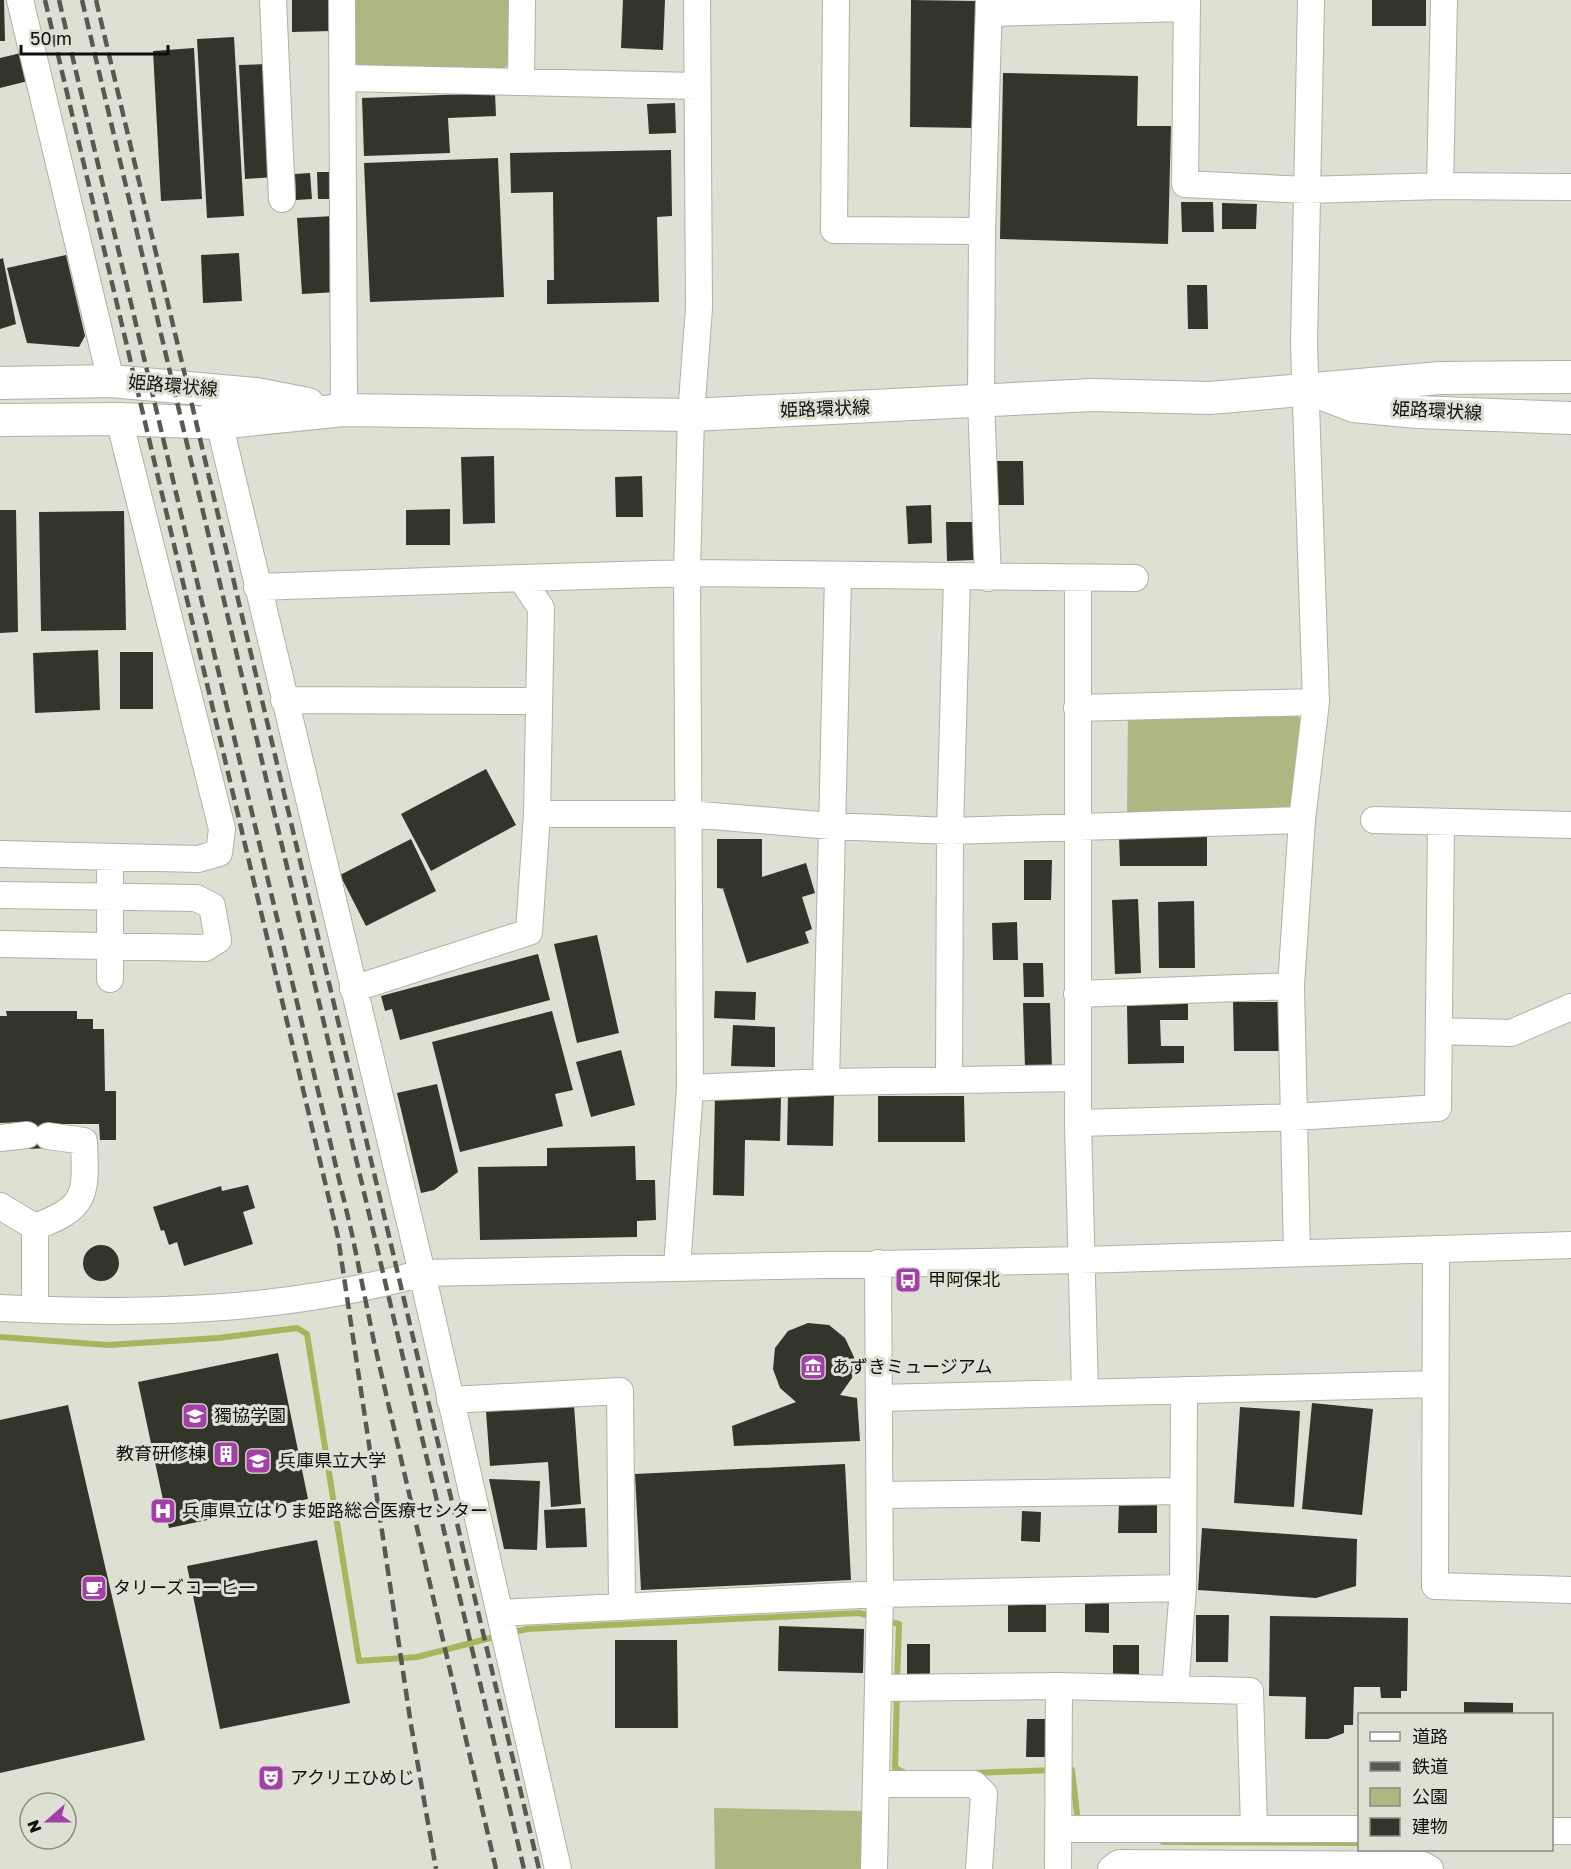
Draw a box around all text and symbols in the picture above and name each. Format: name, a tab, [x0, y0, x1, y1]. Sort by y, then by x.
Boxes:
scale bar	[21, 18, 168, 56]
text: 50 m	[30, 27, 72, 49]
street label: 姫路環状線	[127, 370, 219, 400]
street label: 姫路環状線	[780, 395, 870, 421]
street label: 姫路環状線	[1392, 397, 1483, 423]
bus stop icon: 甲阿保北	[893, 1265, 923, 1295]
place label: 甲阿保北	[928, 1268, 1000, 1290]
museum icon: あずきミュージアム	[798, 1352, 828, 1382]
place label: あずきミュージアム	[832, 1355, 992, 1377]
school or university icon: 獨協学園	[180, 1401, 210, 1431]
place label: 獨協学園	[214, 1404, 286, 1426]
building icon: 教育研修棟	[211, 1439, 241, 1469]
place label: 教育研修棟	[116, 1442, 206, 1464]
school or university icon: 兵庫県立大学	[243, 1446, 273, 1476]
place label: 兵庫県立大学	[278, 1449, 386, 1471]
hospital icon: 兵庫県立はりま姫路総合医療センター	[148, 1496, 178, 1526]
place label: 兵庫県立はりま姫路総合医療センター	[182, 1499, 488, 1521]
cafe icon: タリーズコーヒー	[79, 1573, 109, 1603]
place label: タリーズコーヒー	[113, 1576, 256, 1598]
legend	[1358, 1713, 1553, 1851]
text: 道路	[1412, 1725, 1448, 1747]
text: 鉄道	[1412, 1755, 1448, 1777]
theatre icon: アクリエひめじ	[256, 1763, 286, 1793]
place label: アクリエひめじ	[290, 1766, 415, 1788]
text: 公園	[1412, 1785, 1448, 1807]
north arrow	[18, 1791, 78, 1851]
text: 建物	[1412, 1815, 1448, 1837]
text: N	[22, 1817, 46, 1836]

